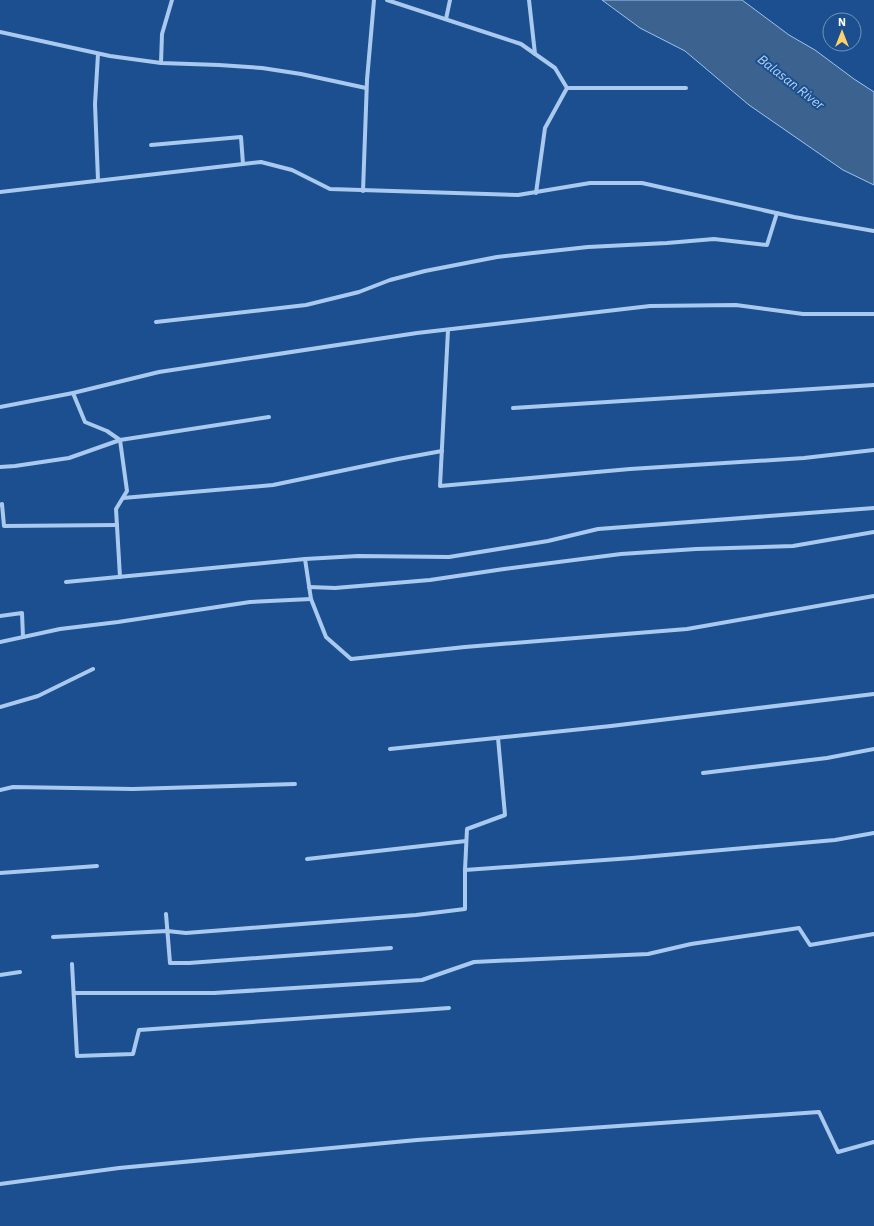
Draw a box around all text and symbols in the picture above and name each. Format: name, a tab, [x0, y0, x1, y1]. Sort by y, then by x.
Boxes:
north arrow	[822, 12, 862, 52]
text: N	[838, 15, 846, 29]
water label: Balasan River	[754, 51, 829, 114]

